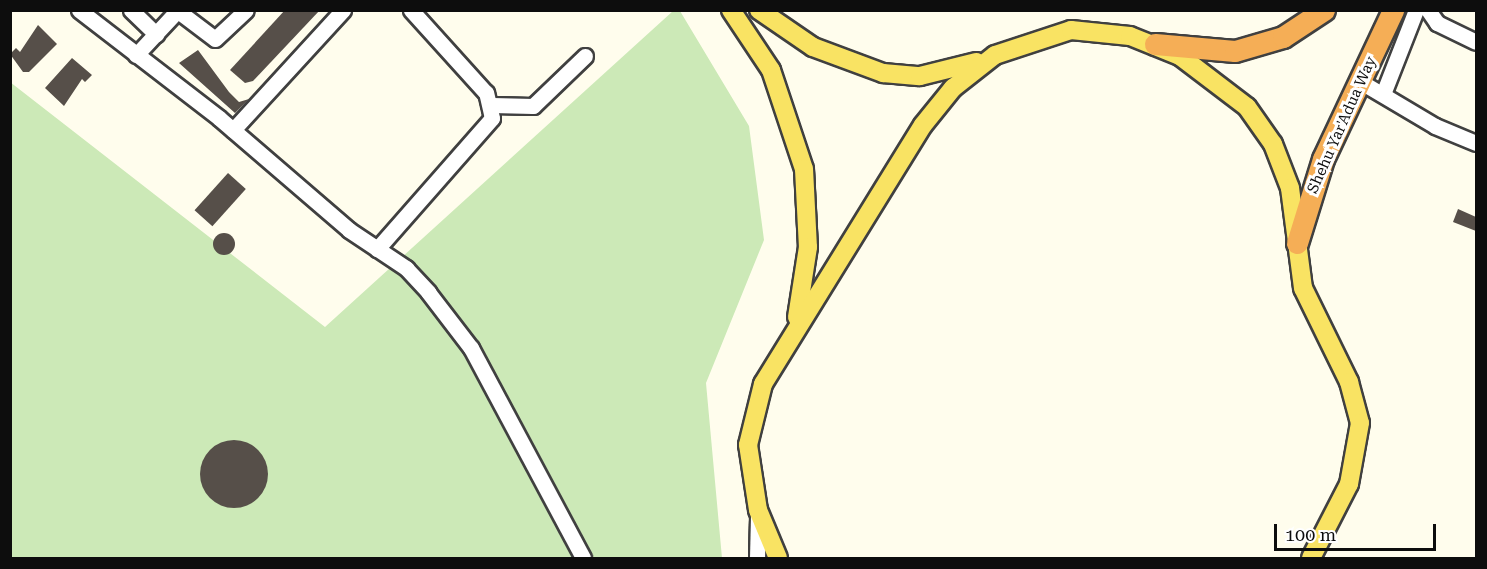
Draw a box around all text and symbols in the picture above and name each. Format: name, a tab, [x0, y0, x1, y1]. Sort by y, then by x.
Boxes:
street label: Shehu Yar'Adua Way	[1304, 54, 1380, 196]
scale bar	[1277, 512, 1439, 550]
text: 100 m	[1285, 524, 1336, 545]

